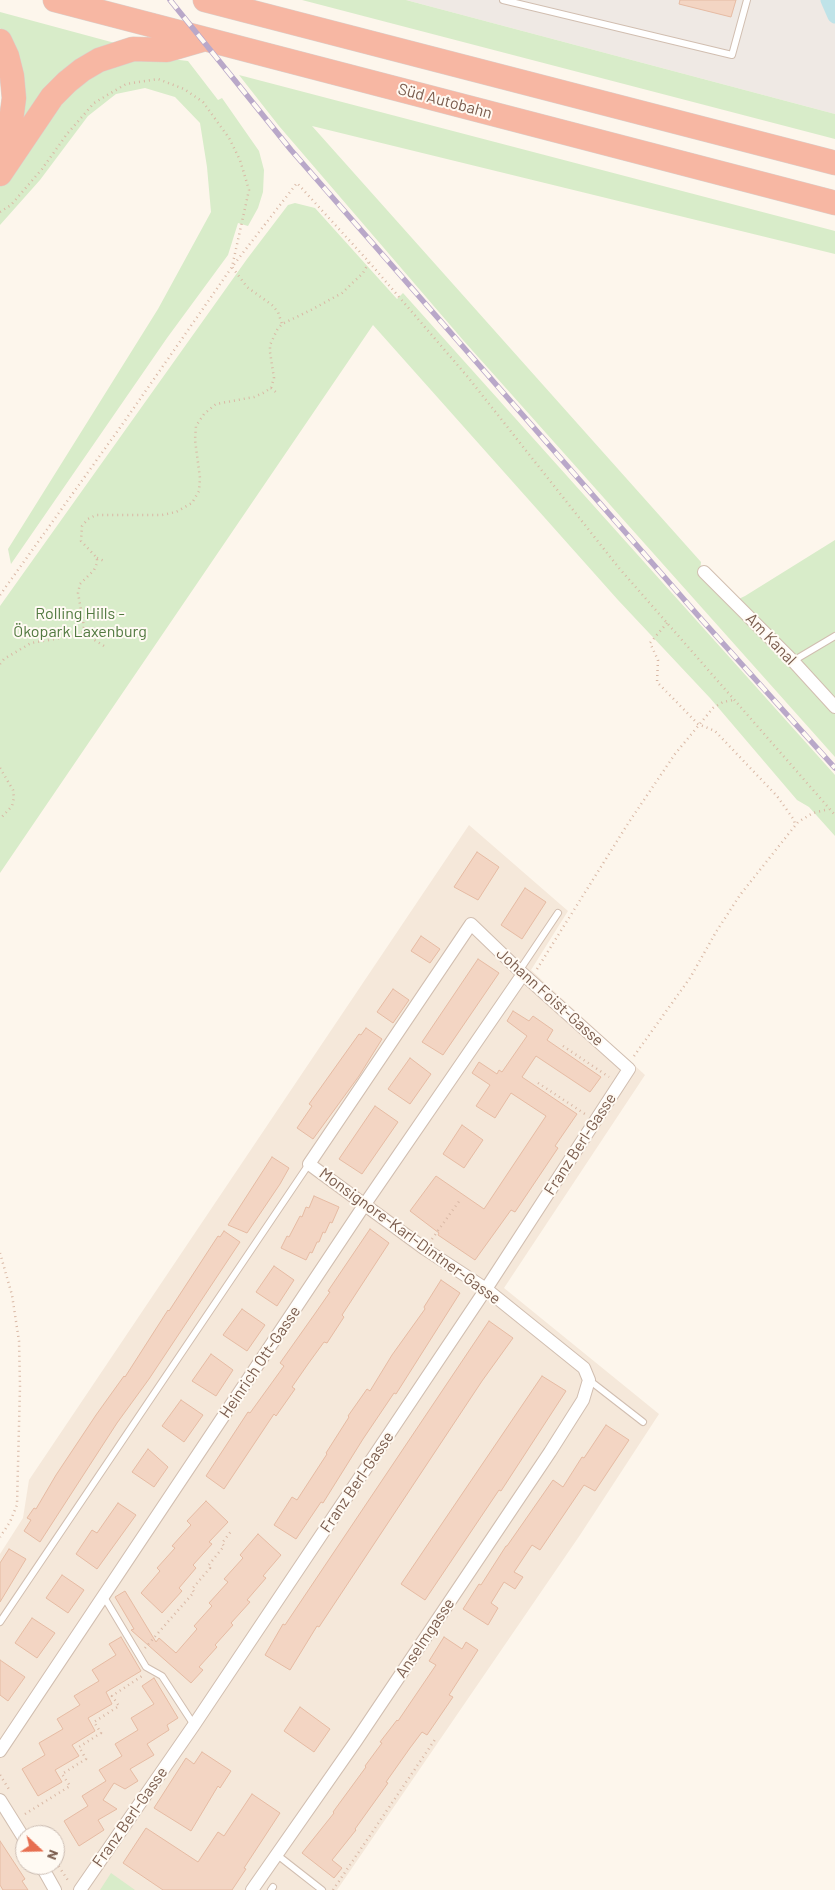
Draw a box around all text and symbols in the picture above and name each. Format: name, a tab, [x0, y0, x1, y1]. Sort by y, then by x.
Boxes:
street label: Süd Autobahn	[396, 79, 494, 123]
park label: Rolling Hills - Ökopark Laxenburg	[13, 604, 147, 642]
street label: Am Kanal	[742, 609, 800, 669]
street label: Johann Foist-Gasse	[492, 944, 608, 1050]
street label: Franz Berl-Gasse	[540, 1089, 620, 1199]
street label: Monsignore-Karl-Dintner-Gasse	[315, 1164, 505, 1308]
street label: Heinrich Ott-Gasse	[215, 1302, 305, 1422]
street label: Franz Berl-Gasse	[316, 1428, 398, 1536]
street label: Anselmgasse	[391, 1595, 459, 1681]
street label: Franz Berl-Gasse	[88, 1763, 172, 1871]
north arrow	[15, 1825, 65, 1875]
text: N	[44, 1848, 63, 1863]

